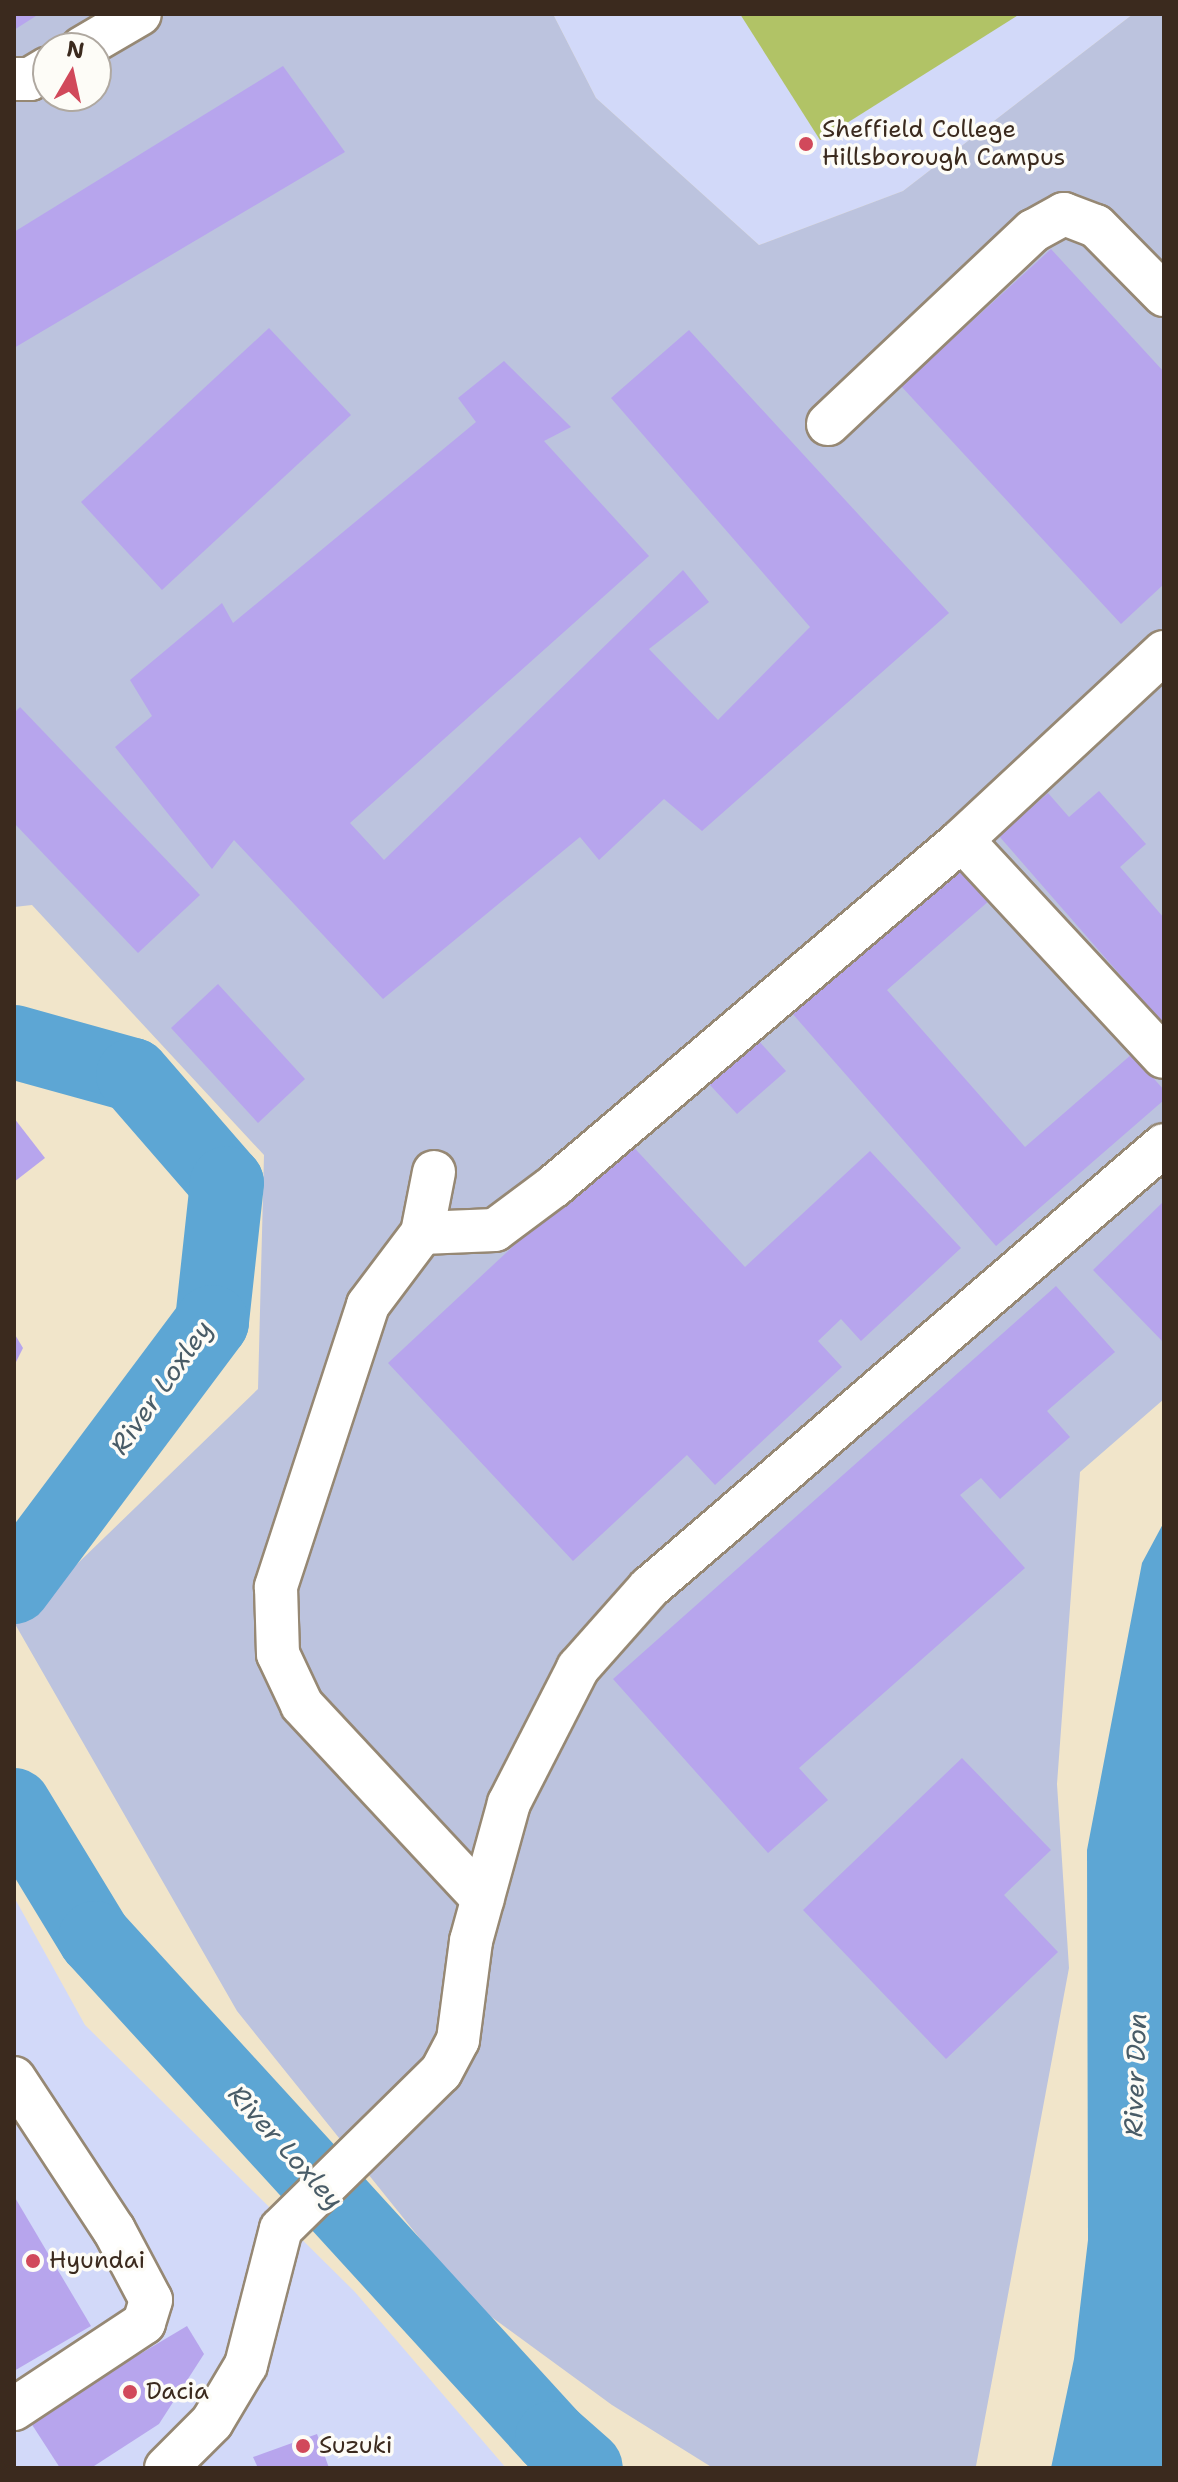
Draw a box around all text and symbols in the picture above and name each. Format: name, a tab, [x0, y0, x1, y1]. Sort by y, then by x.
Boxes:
north arrow	[32, 32, 112, 112]
text: N	[65, 34, 86, 65]
place label: Sheffield College Hillsborough Campus	[822, 116, 1065, 172]
marker: Sheffield College Hillsborough Campus	[797, 135, 815, 153]
water label: River Loxley	[103, 1314, 219, 1460]
water label: River Don	[1117, 2012, 1153, 2138]
water label: River Loxley	[222, 2078, 350, 2216]
place label: Hyundai	[49, 2247, 145, 2275]
marker: Hyundai	[24, 2252, 42, 2270]
place label: Dacia	[146, 2378, 209, 2406]
marker: Dacia	[121, 2383, 139, 2401]
place label: Suzuki	[319, 2432, 393, 2460]
marker: Suzuki	[294, 2437, 312, 2455]

